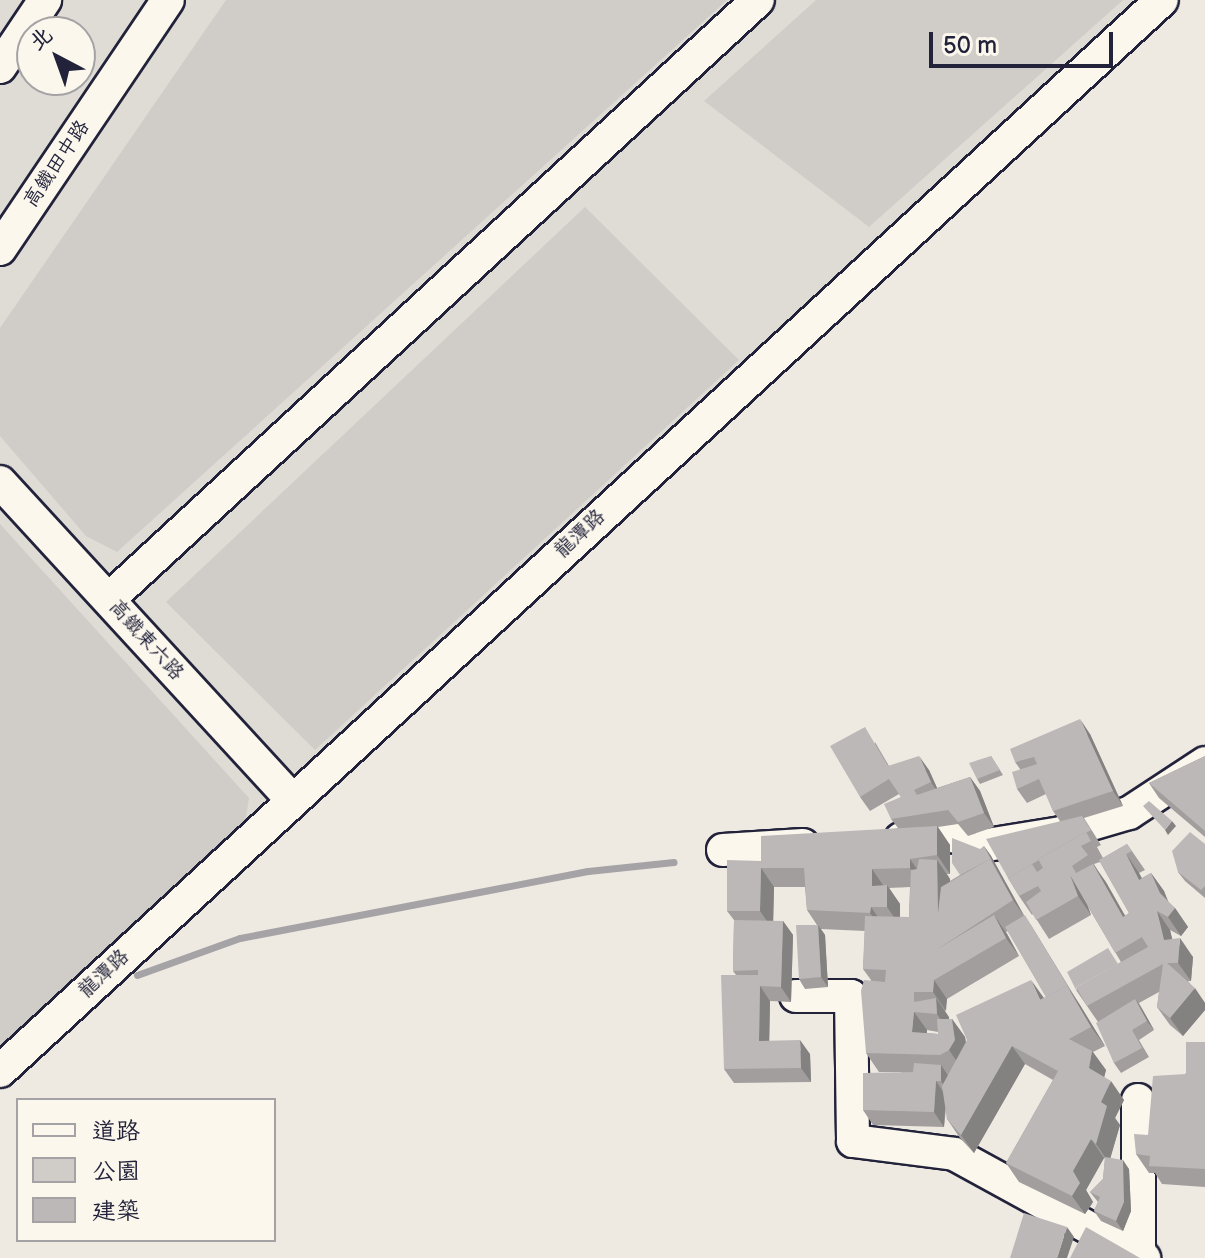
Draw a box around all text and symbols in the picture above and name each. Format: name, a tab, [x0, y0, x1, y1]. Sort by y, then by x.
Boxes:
north arrow	[16, 16, 96, 96]
scale bar	[933, 16, 1117, 66]
text: 北	[24, 22, 58, 56]
text: 50 m	[943, 31, 997, 60]
street label: 高鐵田中路	[19, 116, 95, 212]
street label: 龍潭路	[550, 505, 610, 563]
street label: 高鐵東六路	[104, 595, 188, 685]
street label: 龍潭路	[74, 945, 134, 1003]
legend	[16, 1098, 276, 1242]
text: 道路	[92, 1117, 140, 1146]
text: 公園	[92, 1157, 140, 1186]
text: 建築	[92, 1197, 140, 1226]

